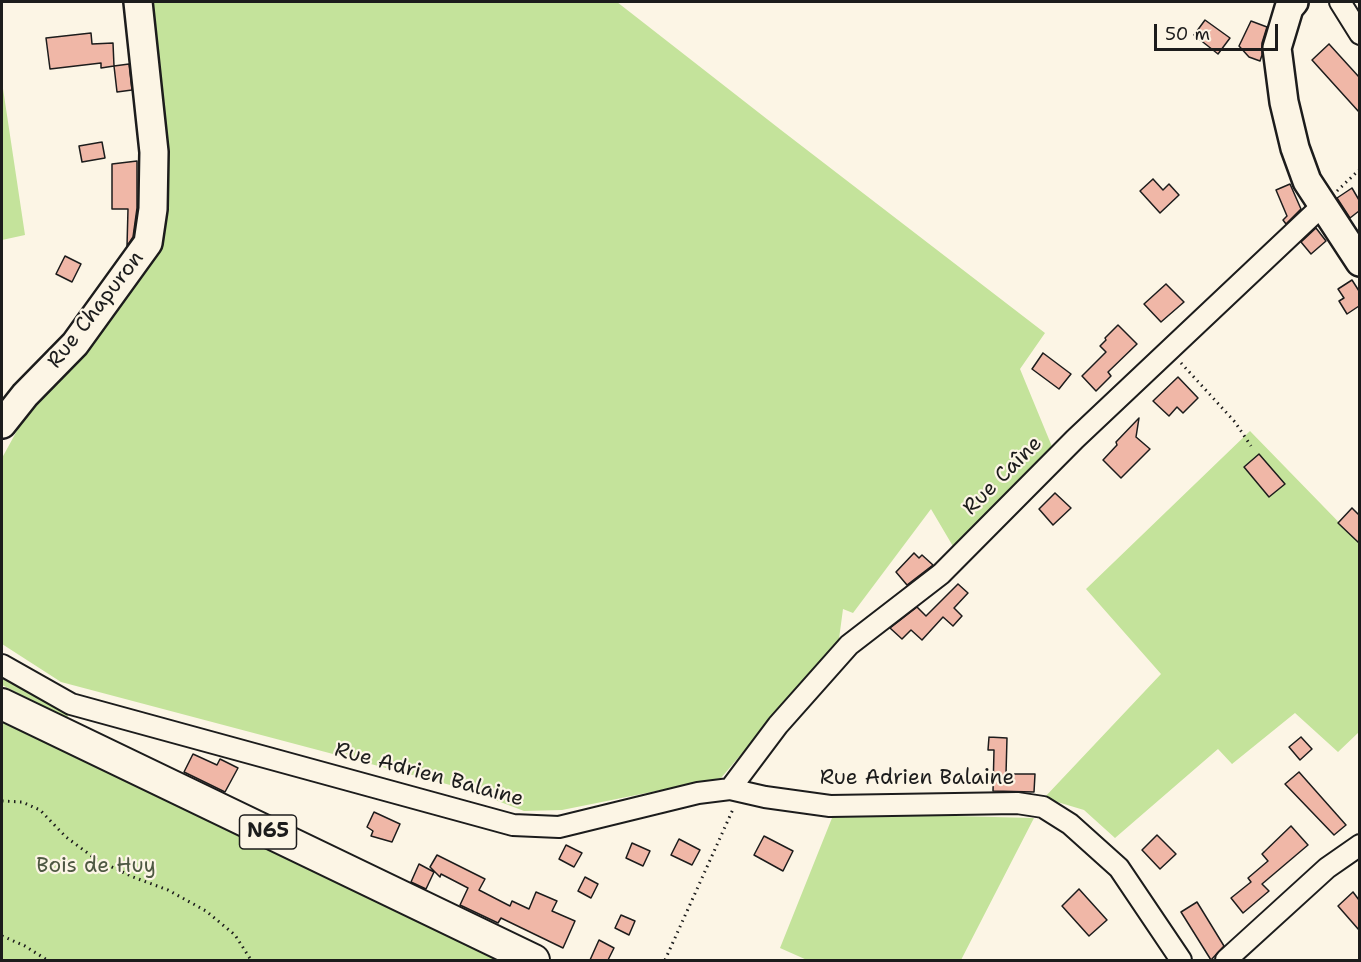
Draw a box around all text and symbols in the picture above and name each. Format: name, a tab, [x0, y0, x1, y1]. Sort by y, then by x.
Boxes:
scale bar	[1157, 12, 1282, 50]
text: 50 m	[1165, 22, 1210, 46]
street label: Rue Chapuron	[42, 246, 150, 374]
street label: Rue Caîne	[958, 431, 1048, 521]
street label: Rue Adrien Balaine	[332, 738, 526, 812]
street label: Rue Adrien Balaine	[820, 766, 1014, 792]
road number: N65	[240, 815, 296, 849]
park label: Bois de Huy	[36, 854, 156, 880]

